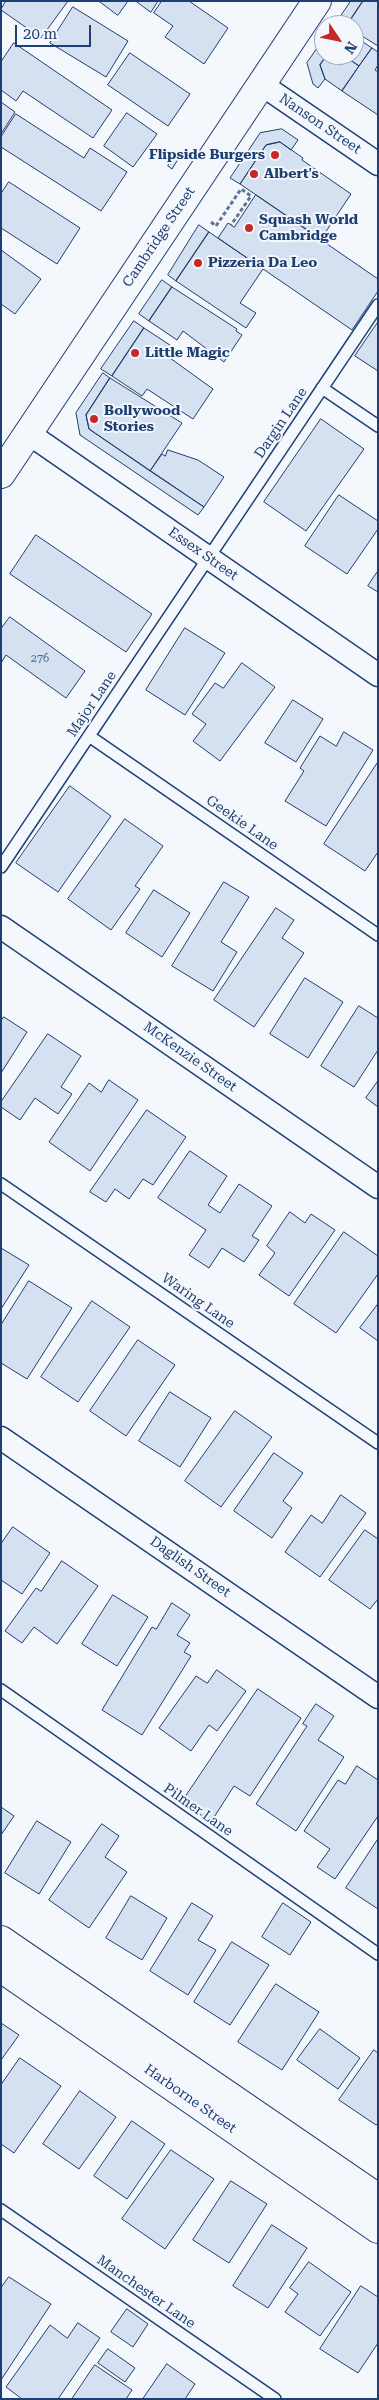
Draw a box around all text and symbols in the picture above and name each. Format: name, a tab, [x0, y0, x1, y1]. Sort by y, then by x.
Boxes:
scale bar	[18, 15, 94, 47]
north arrow	[314, 15, 364, 65]
text: 20 m	[23, 25, 57, 43]
text: N	[341, 39, 360, 57]
street label: Nanson Street	[276, 90, 364, 158]
place label: Flipside Burgers	[149, 147, 265, 163]
marker: Flipside Burgers	[269, 149, 281, 161]
place label: Albert's	[264, 166, 319, 182]
marker: Albert's	[248, 168, 260, 180]
street label: Cambridge Street	[119, 184, 199, 290]
place label: Squash World Cambridge	[259, 212, 358, 244]
marker: Squash World Cambridge	[243, 222, 255, 234]
place label: Pizzeria Da Leo	[208, 255, 317, 271]
marker: Pizzeria Da Leo	[192, 257, 204, 269]
place label: Little Magic	[145, 345, 230, 361]
marker: Little Magic	[129, 347, 141, 359]
street label: Dargin Lane	[251, 384, 311, 462]
place label: Bollywood Stories	[104, 403, 180, 436]
marker: Bollywood Stories	[88, 413, 100, 425]
street label: Essex Street	[165, 524, 241, 584]
house number: 276	[31, 652, 49, 666]
street label: Major Lane	[64, 668, 120, 740]
street label: Geekie Lane	[203, 792, 281, 854]
street label: McKenzie Street	[140, 1019, 240, 1095]
street label: Waring Lane	[158, 1270, 238, 1332]
street label: Daglish Street	[146, 1533, 234, 1601]
street label: Pilmer Lane	[160, 1780, 236, 1840]
street label: Harborne Street	[141, 2061, 239, 2137]
street label: Manchester Lane	[94, 2252, 198, 2332]

